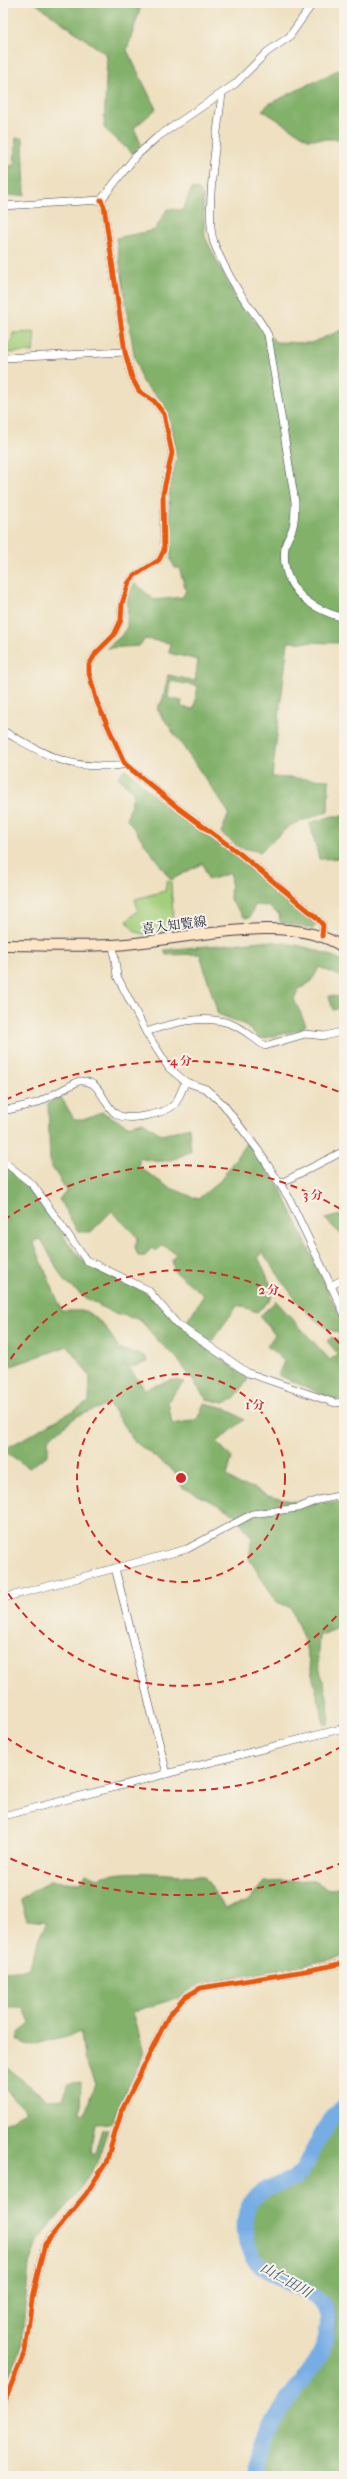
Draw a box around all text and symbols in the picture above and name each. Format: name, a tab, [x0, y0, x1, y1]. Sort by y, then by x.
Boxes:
street label: 喜入知覧線	[141, 914, 207, 936]
text: 4 分	[169, 1054, 192, 1069]
text: 3 分	[303, 1188, 323, 1203]
text: 2 分	[259, 1283, 279, 1297]
text: 1 分	[246, 1398, 264, 1412]
centre of rings	[174, 1471, 188, 1485]
water label: 山仁田川	[258, 2259, 316, 2302]

